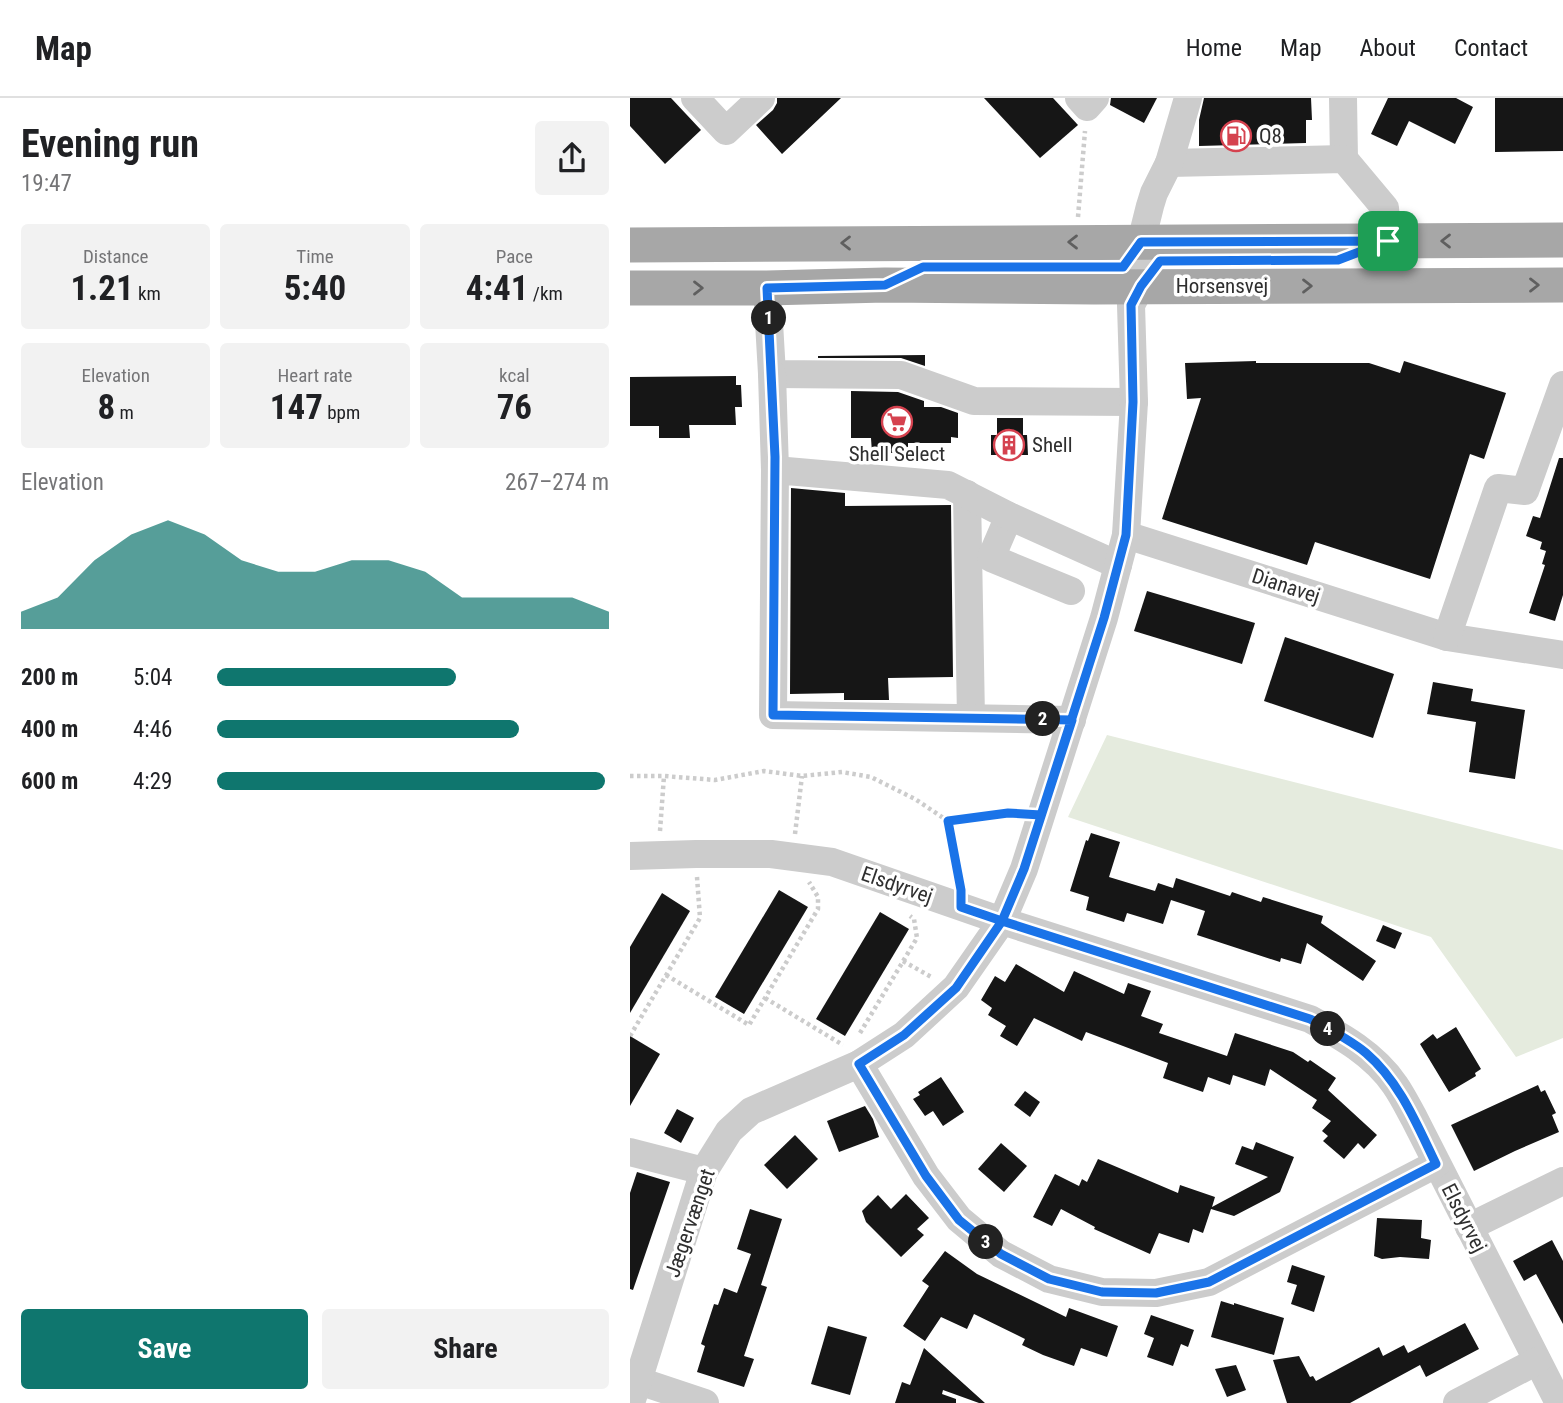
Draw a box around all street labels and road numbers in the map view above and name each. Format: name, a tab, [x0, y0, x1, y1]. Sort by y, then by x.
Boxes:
street label: Horsensvej	[1176, 274, 1268, 298]
street label: Dianavej	[1249, 564, 1323, 608]
street label: Elsdyrvej	[858, 862, 936, 908]
street label: Jægervænget	[660, 1166, 720, 1280]
street label: Elsdyrvej	[1437, 1180, 1491, 1256]

